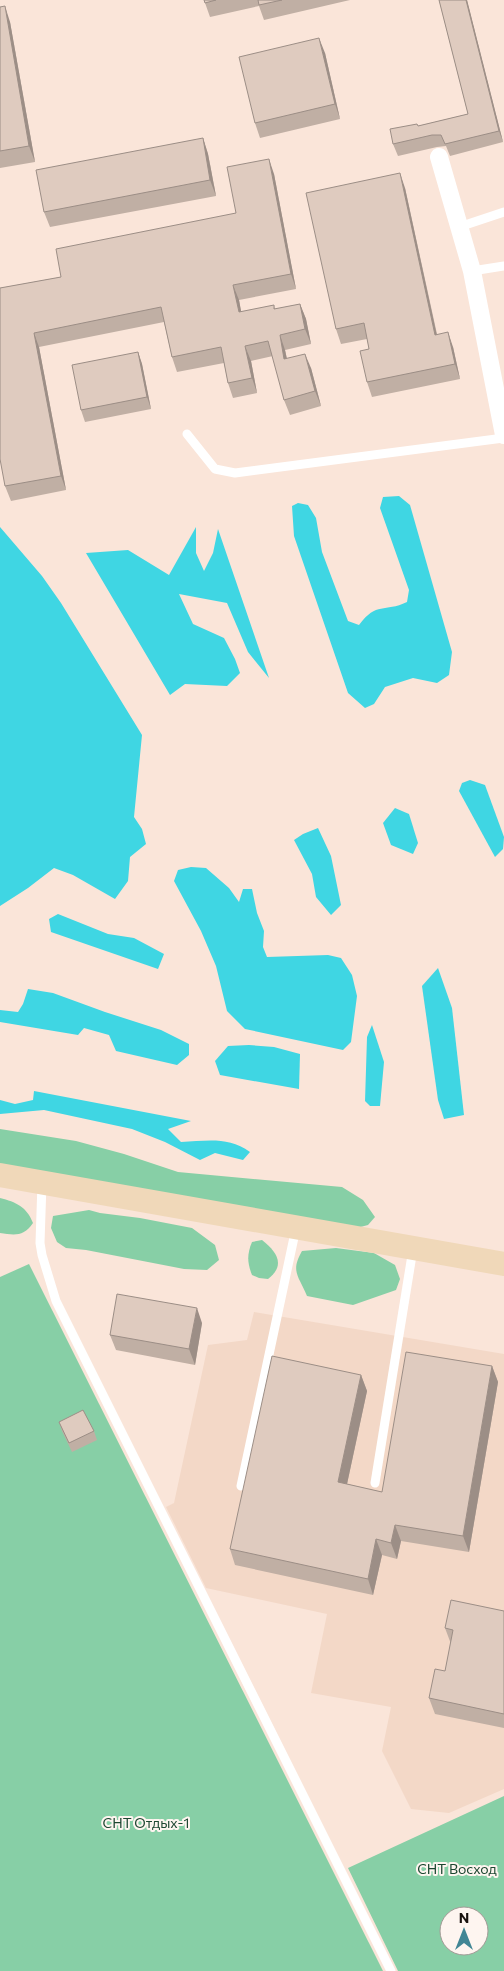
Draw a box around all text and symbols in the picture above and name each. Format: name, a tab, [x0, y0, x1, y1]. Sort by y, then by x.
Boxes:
park label: СНТ Отдых-1	[103, 1814, 189, 1831]
park label: СНТ Восход	[417, 1860, 497, 1877]
north arrow	[439, 1906, 489, 1956]
text: N	[459, 1909, 469, 1926]

